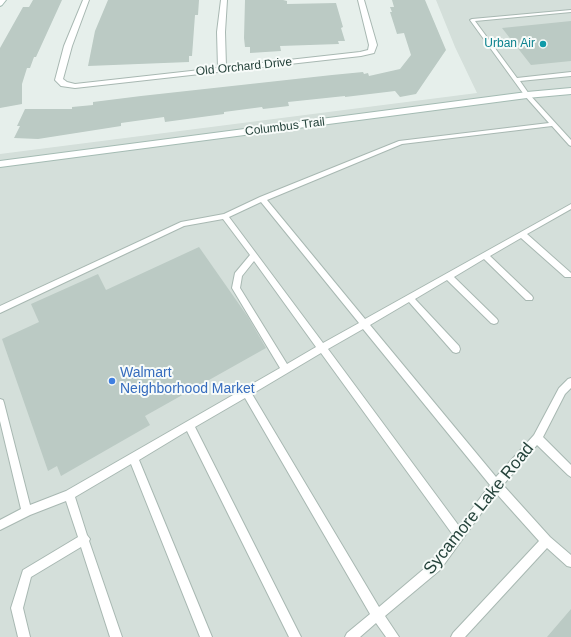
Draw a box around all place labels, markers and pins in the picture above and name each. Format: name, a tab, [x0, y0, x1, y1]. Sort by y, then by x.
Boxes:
place label: Urban Air	[484, 37, 535, 51]
marker: Urban Air	[538, 39, 548, 49]
place label: Walmart Neighborhood Market	[120, 365, 255, 398]
marker: Walmart Neighborhood Market	[107, 376, 117, 386]

